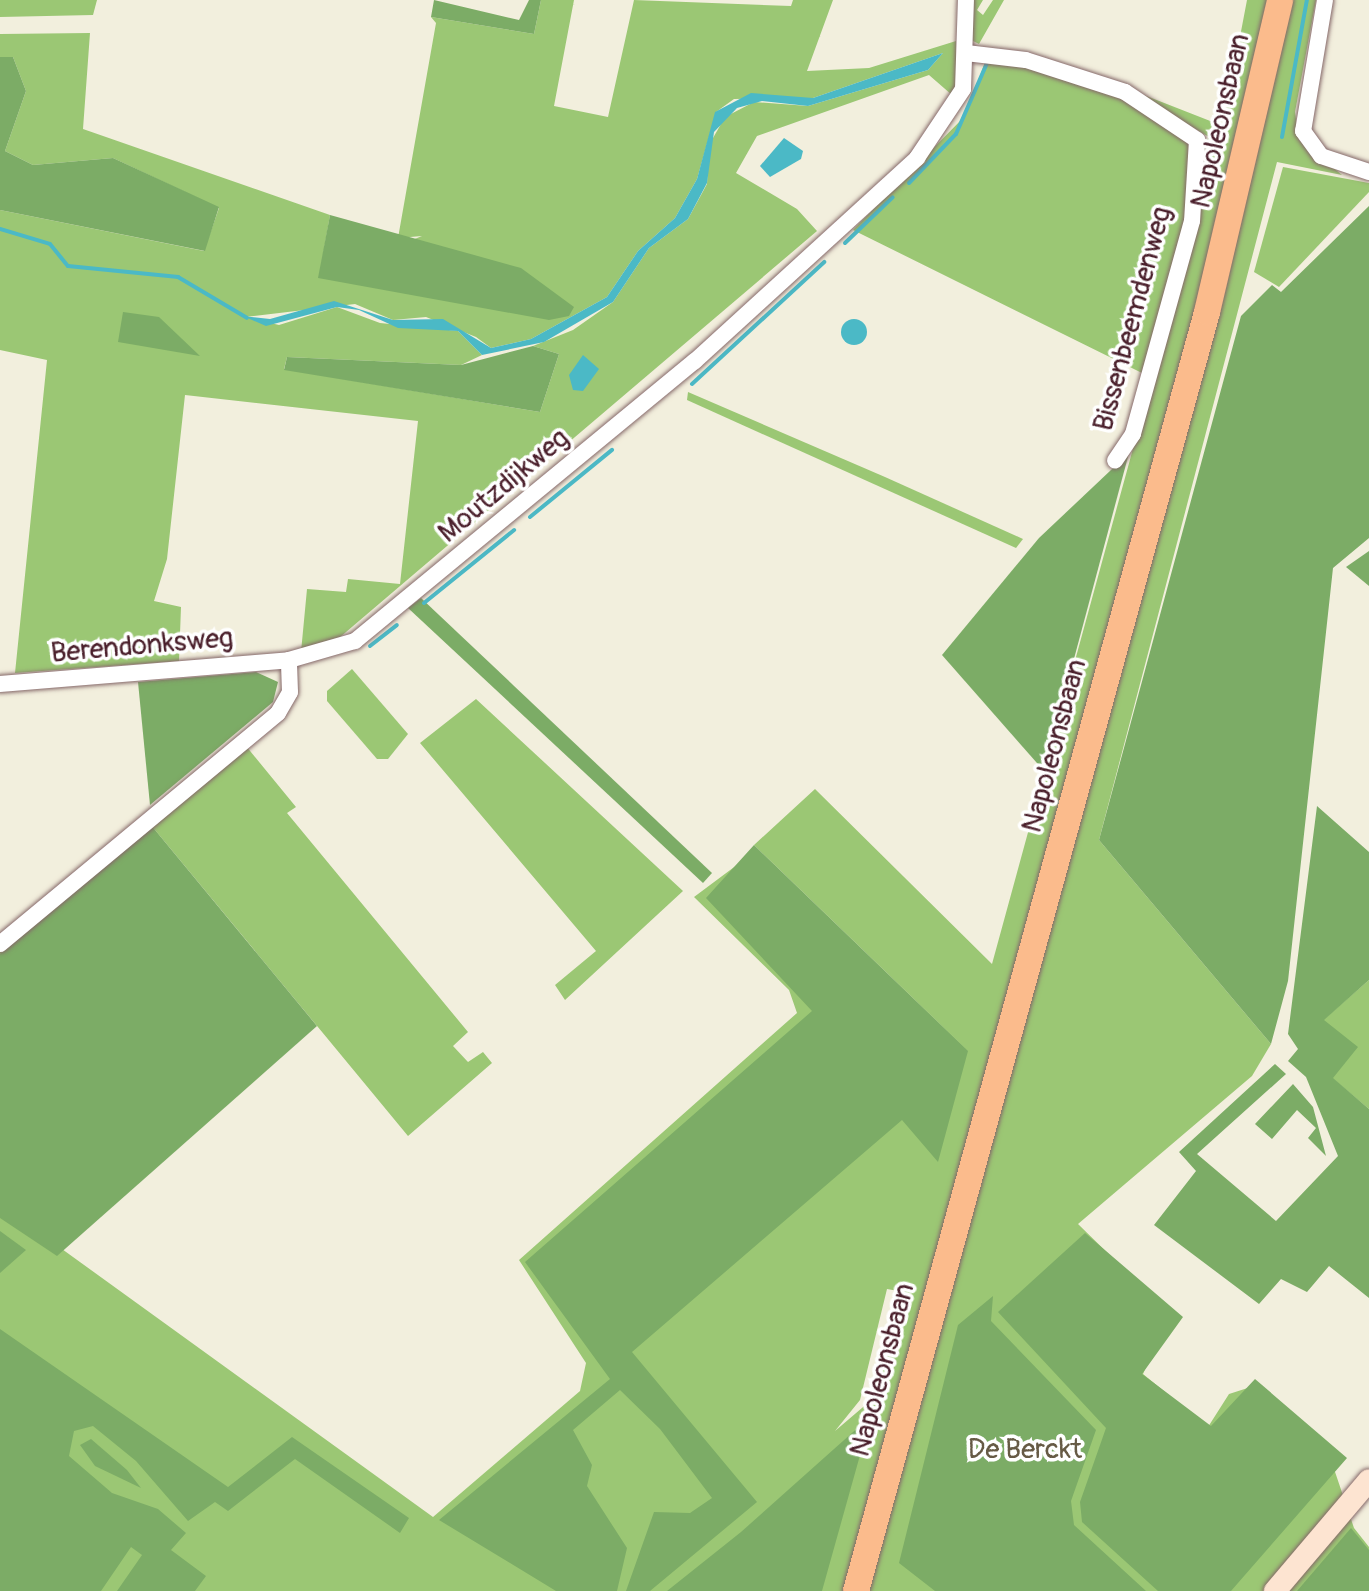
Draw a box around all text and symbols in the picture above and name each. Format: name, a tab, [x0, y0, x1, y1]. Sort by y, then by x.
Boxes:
street label: Napoleonsbaan	[1185, 30, 1257, 212]
street label: Bissenbeemdenweg	[1087, 203, 1179, 435]
street label: Moutzdijkweg	[432, 422, 576, 550]
street label: Berendonksweg	[49, 621, 235, 671]
street label: Napoleonsbaan	[1016, 656, 1094, 836]
street label: Napoleonsbaan	[844, 1280, 922, 1460]
park label: De Berckt	[968, 1433, 1082, 1467]

